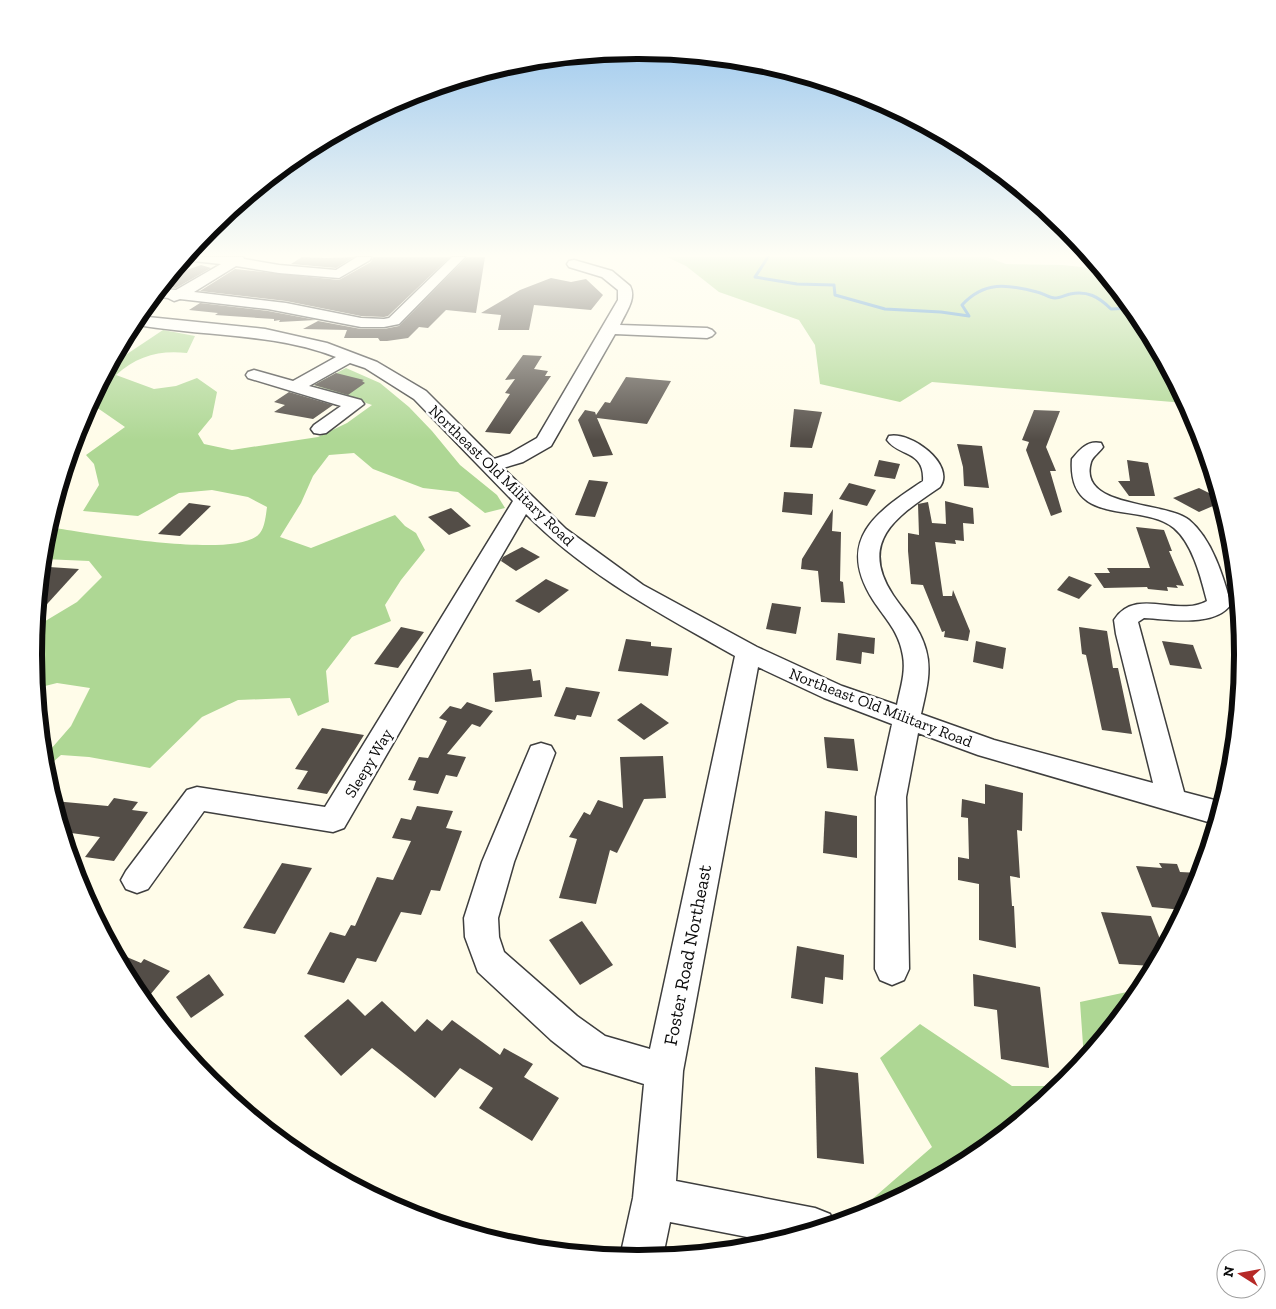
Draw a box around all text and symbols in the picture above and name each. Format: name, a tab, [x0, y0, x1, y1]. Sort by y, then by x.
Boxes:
street label: Northeast Old Military Road	[425, 401, 578, 550]
street label: Northeast Old Military Road	[786, 664, 975, 751]
street label: Sleepy Way	[340, 725, 397, 801]
street label: Foster Road Northeast	[659, 863, 716, 1048]
north arrow	[1216, 1249, 1266, 1299]
text: N	[1219, 1264, 1238, 1278]

